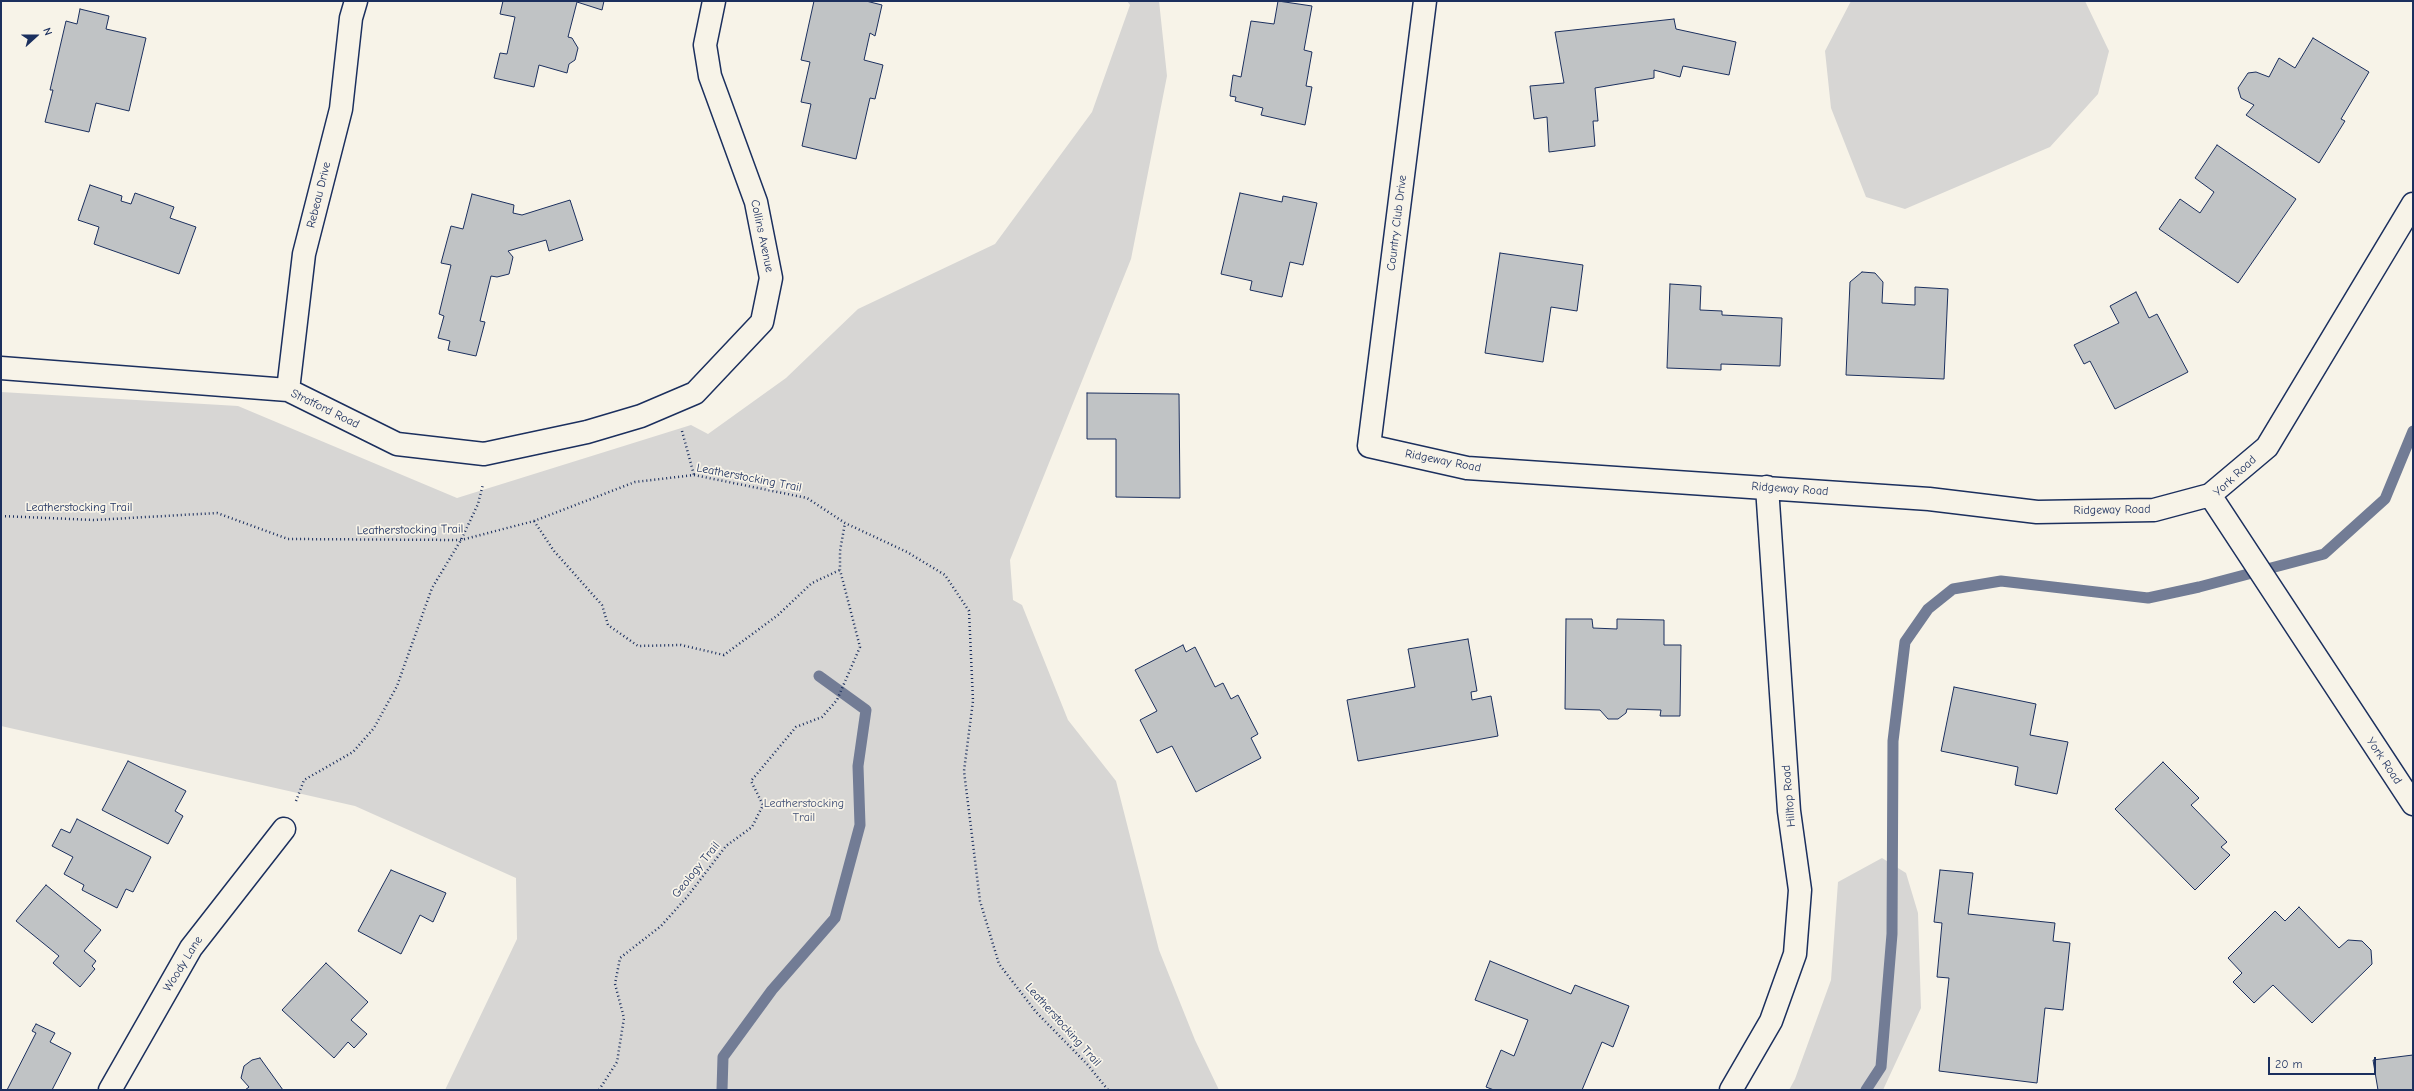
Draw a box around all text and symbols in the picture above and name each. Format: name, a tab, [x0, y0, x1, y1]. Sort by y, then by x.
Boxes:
north arrow	[16, 16, 56, 56]
text: N	[40, 26, 55, 37]
street label: Rebeau Drive	[304, 160, 334, 230]
street label: Country Club Drive	[1384, 174, 1410, 272]
street label: Collins Avenue	[747, 198, 777, 274]
street label: Stratford Road	[288, 386, 362, 432]
street label: Ridgeway Road	[1404, 447, 1482, 475]
street label: York Road	[2211, 453, 2259, 499]
street label: Leatherstocking Trail	[695, 461, 803, 495]
street label: Ridgeway Road	[1751, 479, 1829, 499]
street label: Leatherstocking Trail	[26, 501, 132, 515]
street label: Ridgeway Road	[2073, 502, 2151, 518]
street label: Leatherstocking Trail	[357, 522, 463, 538]
street label: York Road	[2363, 735, 2405, 787]
street label: Hilltop Road	[1779, 764, 1799, 828]
park label: Leatherstocking Trail	[764, 797, 844, 825]
street label: Geology Trail	[669, 839, 723, 901]
street label: Woody Lane	[160, 933, 206, 995]
street label: Leatherstocking Trail	[1022, 981, 1104, 1069]
scale bar	[2270, 1049, 2378, 1075]
text: 20 m	[2275, 1057, 2303, 1071]

